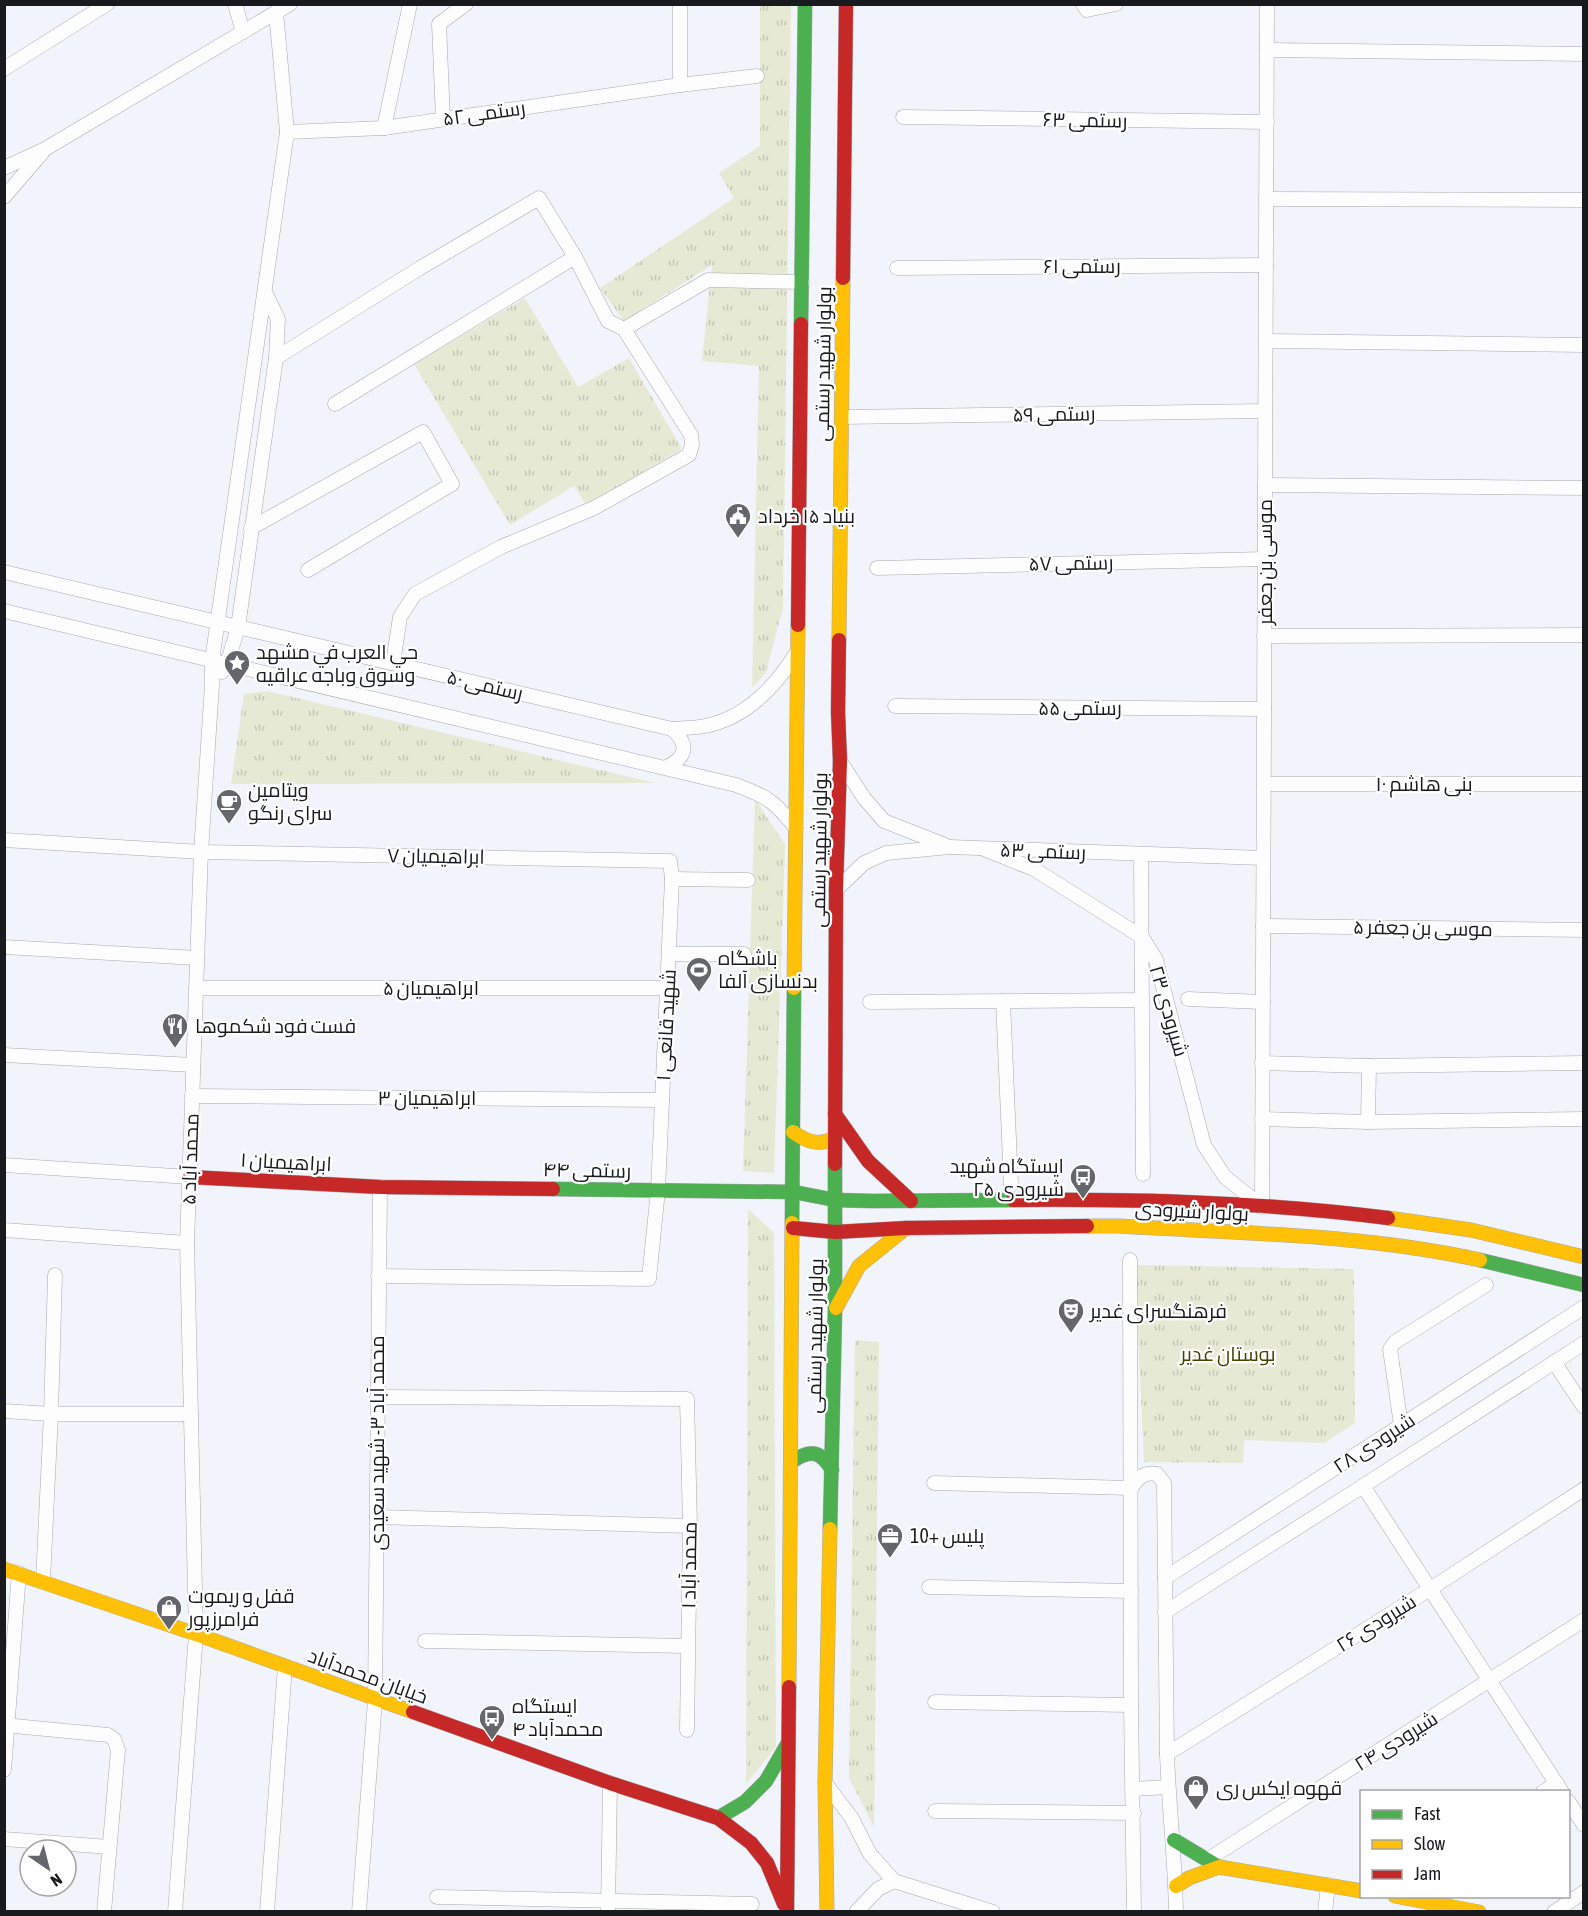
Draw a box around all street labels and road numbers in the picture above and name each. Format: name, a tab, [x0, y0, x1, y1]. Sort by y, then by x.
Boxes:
street label: رستمی ۵۲	[441, 95, 527, 132]
street label: رستمی ۶۳	[1042, 107, 1128, 134]
street label: رستمی ۶۱	[1043, 254, 1121, 279]
street label: بولوار شهید رستمی	[810, 286, 837, 442]
street label: رستمی ۵۹	[1012, 401, 1096, 428]
street label: موسی بن جعفر	[1253, 499, 1278, 626]
street label: رستمی ۵۷	[1028, 550, 1114, 577]
street label: رستمی ۵۰	[444, 665, 525, 706]
street label: رستمی ۵۵	[1038, 696, 1122, 721]
street label: بولوار شهید رستمی	[806, 772, 833, 928]
street label: بنی هاشم ۱۰	[1375, 772, 1473, 798]
street label: رستمی ۵۳	[1000, 838, 1086, 865]
street label: ابراهیمیان ۷	[387, 843, 485, 870]
street label: موسی بن جعفر ۵	[1353, 915, 1493, 942]
street label: شیرودی ۲۳	[1144, 963, 1193, 1060]
street label: شهید قانعی ۱	[651, 969, 682, 1081]
street label: ابراهیمیان ۵	[383, 976, 479, 1001]
street label: ابراهیمیان ۳	[378, 1086, 476, 1111]
street label: محمد آباد ۵	[176, 1113, 203, 1205]
street label: ابراهیمیان ۱	[240, 1148, 332, 1177]
street label: رستمی ۴۴	[543, 1157, 631, 1184]
street label: بولوار شیرودی	[1134, 1196, 1250, 1227]
street label: بولوار شهید رستمی	[802, 1258, 829, 1414]
street label: محمد آباد ۳- شهید سعیدی	[365, 1336, 390, 1550]
street label: شیرودی ۲۸	[1329, 1408, 1420, 1479]
street label: محمد آباد ۱	[676, 1521, 701, 1609]
street label: شیرودی ۲۶	[1332, 1589, 1421, 1658]
street label: خیابان محمدآباد	[305, 1643, 431, 1710]
street label: شیرودی ۲۴	[1350, 1706, 1443, 1777]

